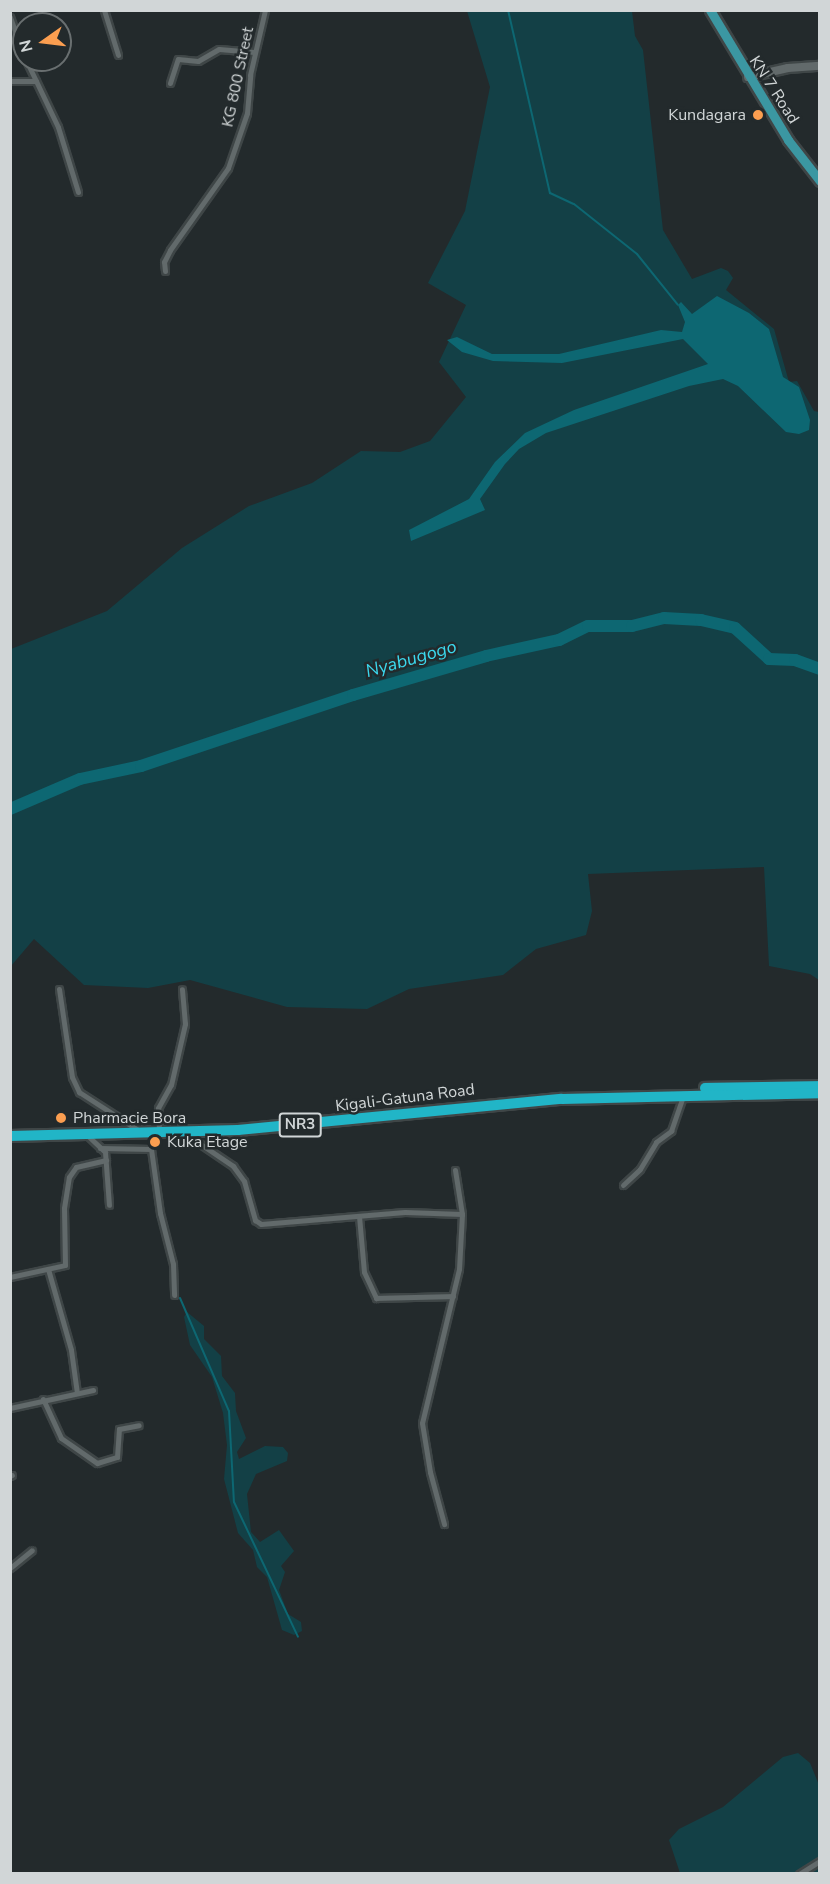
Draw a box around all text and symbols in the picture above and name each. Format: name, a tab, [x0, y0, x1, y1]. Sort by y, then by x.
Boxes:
north arrow	[12, 12, 72, 72]
street label: KG 800 Street	[218, 25, 258, 129]
text: N	[14, 37, 39, 54]
street label: KN 7 Road	[745, 53, 803, 127]
place label: Kundagara	[668, 105, 746, 125]
marker: Kundagara	[751, 108, 765, 122]
water label: Nyabugogo	[363, 636, 459, 682]
street label: Kigali-Gatuna Road	[334, 1080, 476, 1116]
place label: Pharmacie Bora	[73, 1108, 186, 1128]
marker: Pharmacie Bora	[54, 1111, 68, 1125]
road number: NR3	[278, 1113, 322, 1137]
place label: Kuka Etage	[167, 1132, 248, 1152]
marker: Kuka Etage	[148, 1135, 162, 1149]

